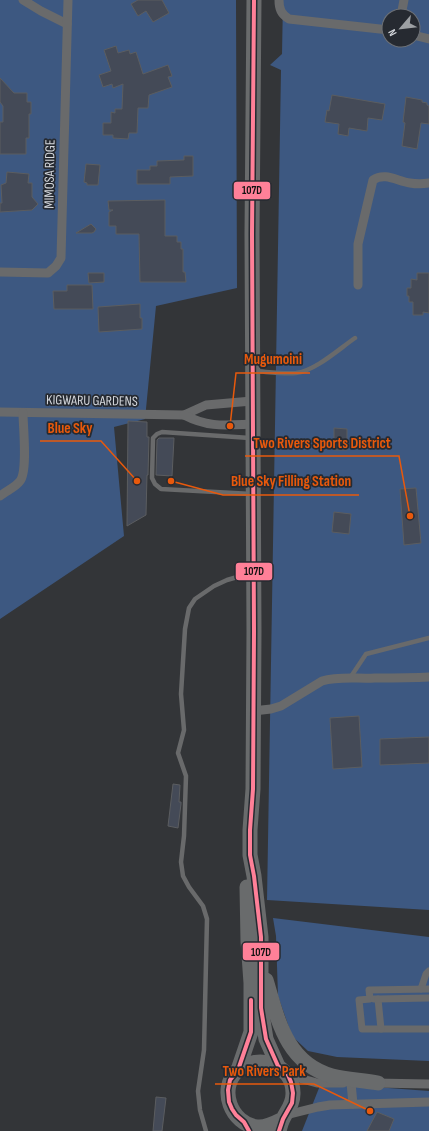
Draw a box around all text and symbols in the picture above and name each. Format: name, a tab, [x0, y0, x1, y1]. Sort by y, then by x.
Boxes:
north arrow	[381, 8, 421, 48]
text: N	[385, 27, 400, 38]
street label: MIMOSA RIDGE	[40, 139, 59, 209]
line badge: 107D	[233, 181, 271, 200]
text: 107D	[242, 184, 262, 197]
callout: Mugumoini	[236, 346, 310, 373]
text: Mugumoini	[244, 350, 302, 369]
street label: KIGWARU GARDENS	[46, 391, 138, 410]
callout: Blue Sky	[40, 414, 101, 441]
text: Blue Sky	[48, 419, 93, 438]
callout: Two Rivers Sports District	[245, 429, 399, 456]
text: Two Rivers Sports District	[253, 434, 391, 453]
callout: Blue Sky Filling Station	[223, 468, 359, 495]
text: Blue Sky Filling Station	[231, 472, 351, 491]
line badge: 107D	[235, 562, 273, 581]
text: 107D	[244, 565, 264, 578]
line badge: 107D	[242, 942, 280, 961]
text: 107D	[251, 946, 271, 959]
callout: Two Rivers Park	[215, 1057, 314, 1084]
text: Two Rivers Park	[222, 1062, 306, 1081]

